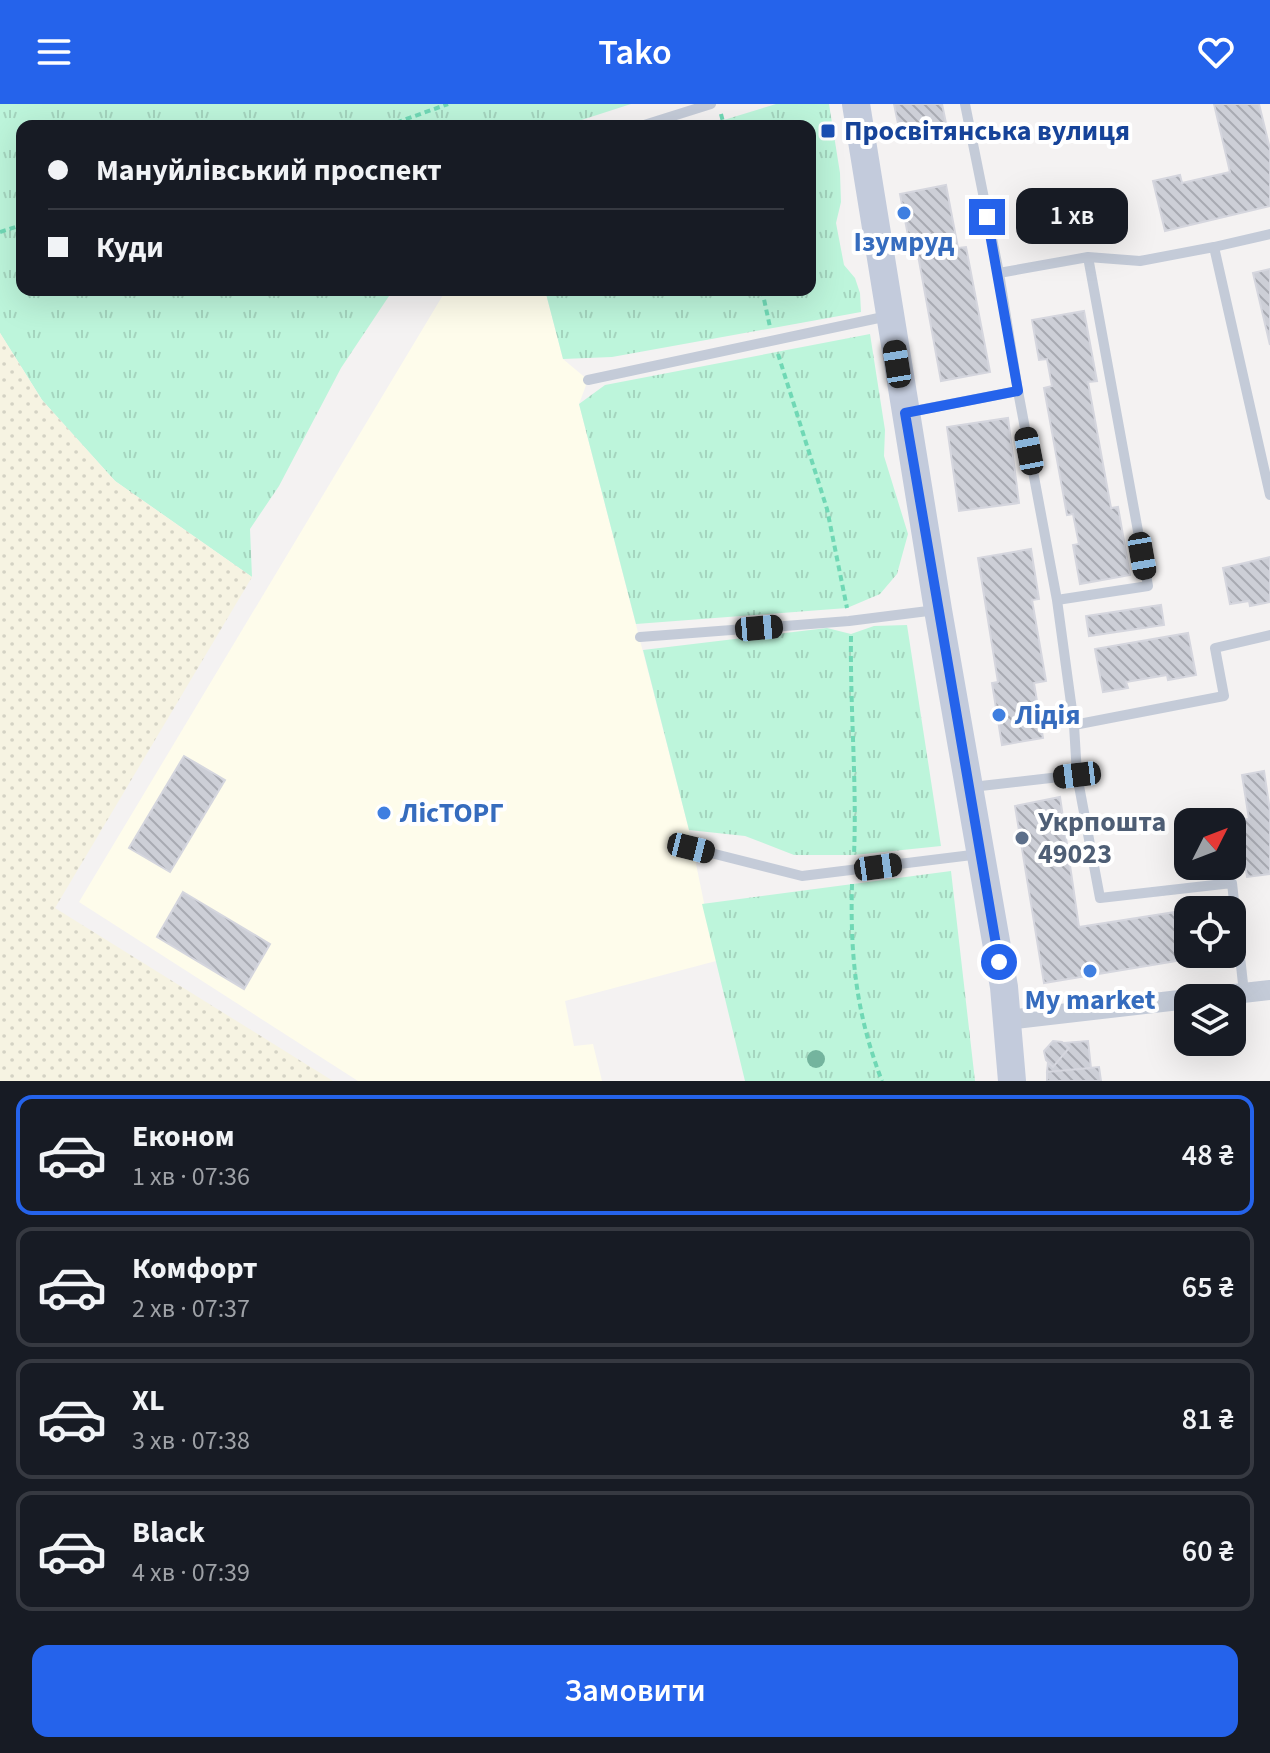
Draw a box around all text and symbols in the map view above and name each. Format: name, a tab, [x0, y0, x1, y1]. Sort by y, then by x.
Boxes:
text: Tako	[598, 27, 672, 78]
icon: menu	[32, 30, 76, 74]
icon: heart	[1194, 30, 1238, 74]
place label: Просвітянська вулиця	[844, 111, 1130, 151]
marker: Просвітянська вулиця	[819, 122, 837, 140]
text: Мануйлівський проспект	[96, 149, 442, 192]
callout: 1 хв	[1015, 189, 1127, 245]
text: 1 хв	[1050, 197, 1094, 234]
route end	[969, 199, 1005, 235]
marker: Ізумруд	[895, 204, 913, 222]
place label: Ізумруд	[854, 222, 955, 262]
text: Куди	[96, 226, 164, 269]
car	[881, 338, 913, 390]
car	[1013, 425, 1045, 477]
car	[1126, 530, 1158, 582]
car	[734, 614, 784, 642]
place label: Лідія	[1014, 695, 1080, 735]
marker: Лідія	[990, 706, 1008, 724]
car	[1052, 760, 1102, 790]
place label: ЛісТОРГ	[399, 793, 504, 833]
place label: Укрпошта 49023	[1038, 802, 1166, 874]
marker: ЛісТОРГ	[375, 804, 393, 822]
north arrow	[1174, 808, 1246, 880]
map controls	[1174, 808, 1246, 1056]
marker: Укрпошта 49023	[1013, 829, 1031, 847]
car	[665, 831, 717, 865]
car	[853, 852, 903, 882]
button: locate	[1174, 896, 1246, 968]
route start	[981, 944, 1017, 980]
marker: My market	[1081, 962, 1099, 980]
place label: My market	[1025, 980, 1156, 1020]
button: layers	[1174, 984, 1246, 1056]
text: Економ	[132, 1115, 235, 1158]
icon: car	[36, 1119, 108, 1191]
text: 48 ₴	[1182, 1134, 1234, 1177]
text: 1 хв · 07:36	[132, 1158, 250, 1195]
text: Комфорт	[132, 1247, 258, 1290]
icon: car	[36, 1251, 108, 1323]
text: 65 ₴	[1182, 1266, 1234, 1309]
text: 2 хв · 07:37	[132, 1290, 250, 1327]
text: XL	[132, 1379, 165, 1422]
icon: car	[36, 1383, 108, 1455]
text: 81 ₴	[1182, 1398, 1234, 1441]
text: 3 хв · 07:38	[132, 1422, 250, 1459]
text: Black	[132, 1511, 205, 1554]
icon: car	[36, 1515, 108, 1587]
text: 60 ₴	[1182, 1530, 1234, 1573]
text: 4 хв · 07:39	[132, 1554, 250, 1591]
button: Замовити	[32, 1645, 1238, 1737]

